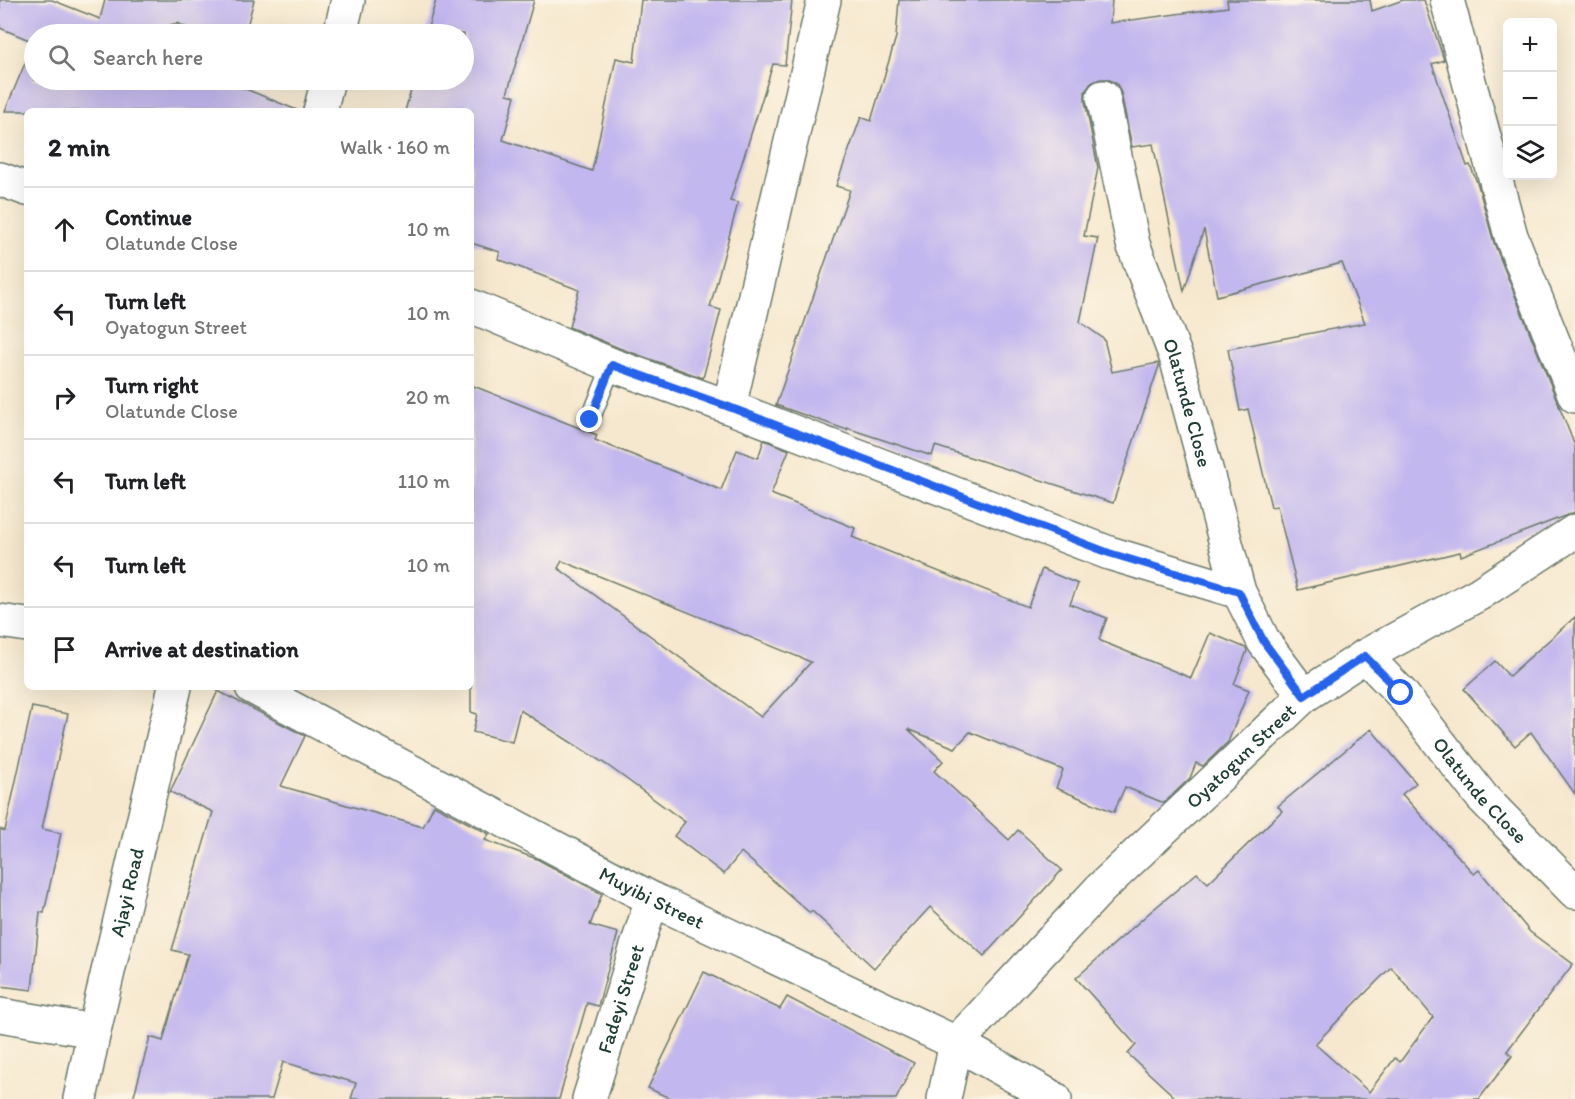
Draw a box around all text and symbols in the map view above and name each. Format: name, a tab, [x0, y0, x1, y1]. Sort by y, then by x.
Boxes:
map controls	[1503, 18, 1557, 180]
button: +	[1503, 18, 1557, 72]
search box	[24, 24, 474, 90]
icon: search	[45, 41, 78, 74]
text: Search here	[93, 44, 203, 71]
button: −	[1503, 72, 1557, 126]
button: layers	[1503, 126, 1557, 180]
text: 2 min	[48, 131, 110, 163]
text: Walk · 160 m	[340, 135, 450, 159]
text: Continue	[105, 204, 192, 231]
icon: ahead	[48, 213, 81, 246]
text: 10 m	[407, 217, 450, 241]
text: Olatunde Close	[105, 231, 238, 255]
text: Turn left	[105, 288, 186, 315]
icon: left	[48, 297, 81, 330]
text: 10 m	[407, 301, 450, 325]
text: Oyatogun Street	[105, 315, 247, 339]
street label: Olatunde Close	[1158, 335, 1217, 470]
text: Turn right	[105, 372, 199, 399]
icon: right	[48, 381, 81, 414]
text: 20 m	[406, 385, 450, 409]
text: Olatunde Close	[105, 399, 238, 423]
route end	[576, 406, 602, 432]
icon: left	[48, 465, 81, 498]
text: Turn left	[105, 468, 186, 495]
text: 110 m	[398, 469, 450, 493]
icon: left	[48, 549, 81, 582]
text: Turn left	[105, 552, 186, 579]
text: 10 m	[407, 553, 450, 577]
icon: arrive	[48, 633, 81, 666]
text: Arrive at destination	[105, 636, 299, 663]
route start	[1387, 679, 1413, 705]
street label: Oyatogun Street	[1181, 698, 1301, 813]
street label: Olatunde Close	[1428, 732, 1533, 848]
street label: Ajayi Road	[105, 845, 149, 939]
street label: Muyibi Street	[595, 861, 709, 934]
street label: Fadeyi Street	[592, 941, 649, 1056]

